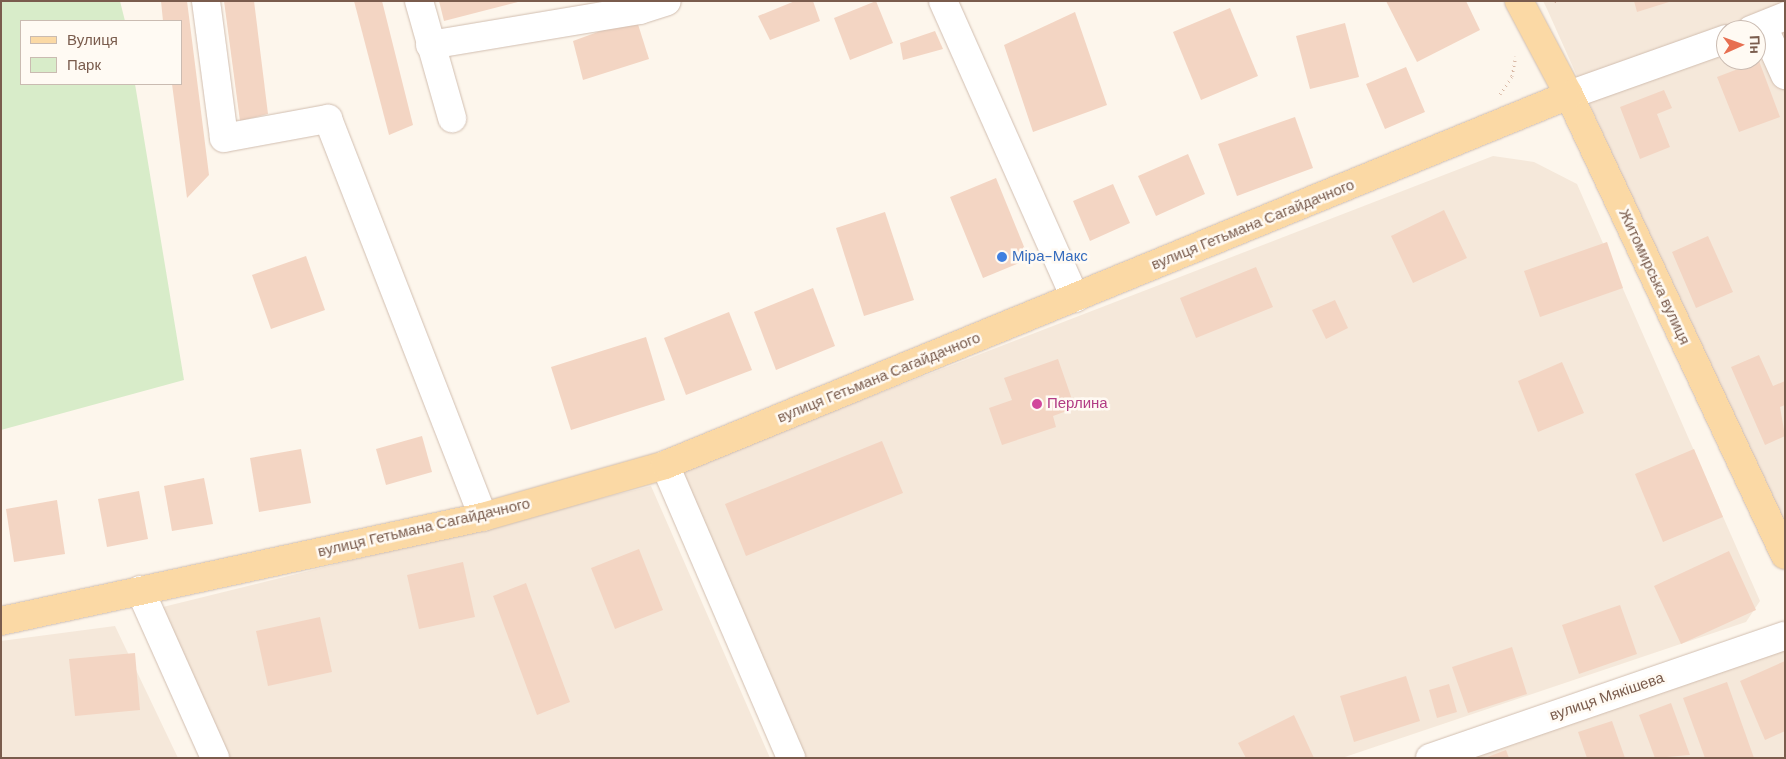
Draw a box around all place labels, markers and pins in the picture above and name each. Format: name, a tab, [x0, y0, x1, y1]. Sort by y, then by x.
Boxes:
place label: Міра-Макс	[1012, 248, 1088, 266]
marker: Міра-Макс	[996, 251, 1008, 263]
place label: Перлина	[1047, 395, 1108, 413]
marker: Перлина	[1031, 398, 1043, 410]

